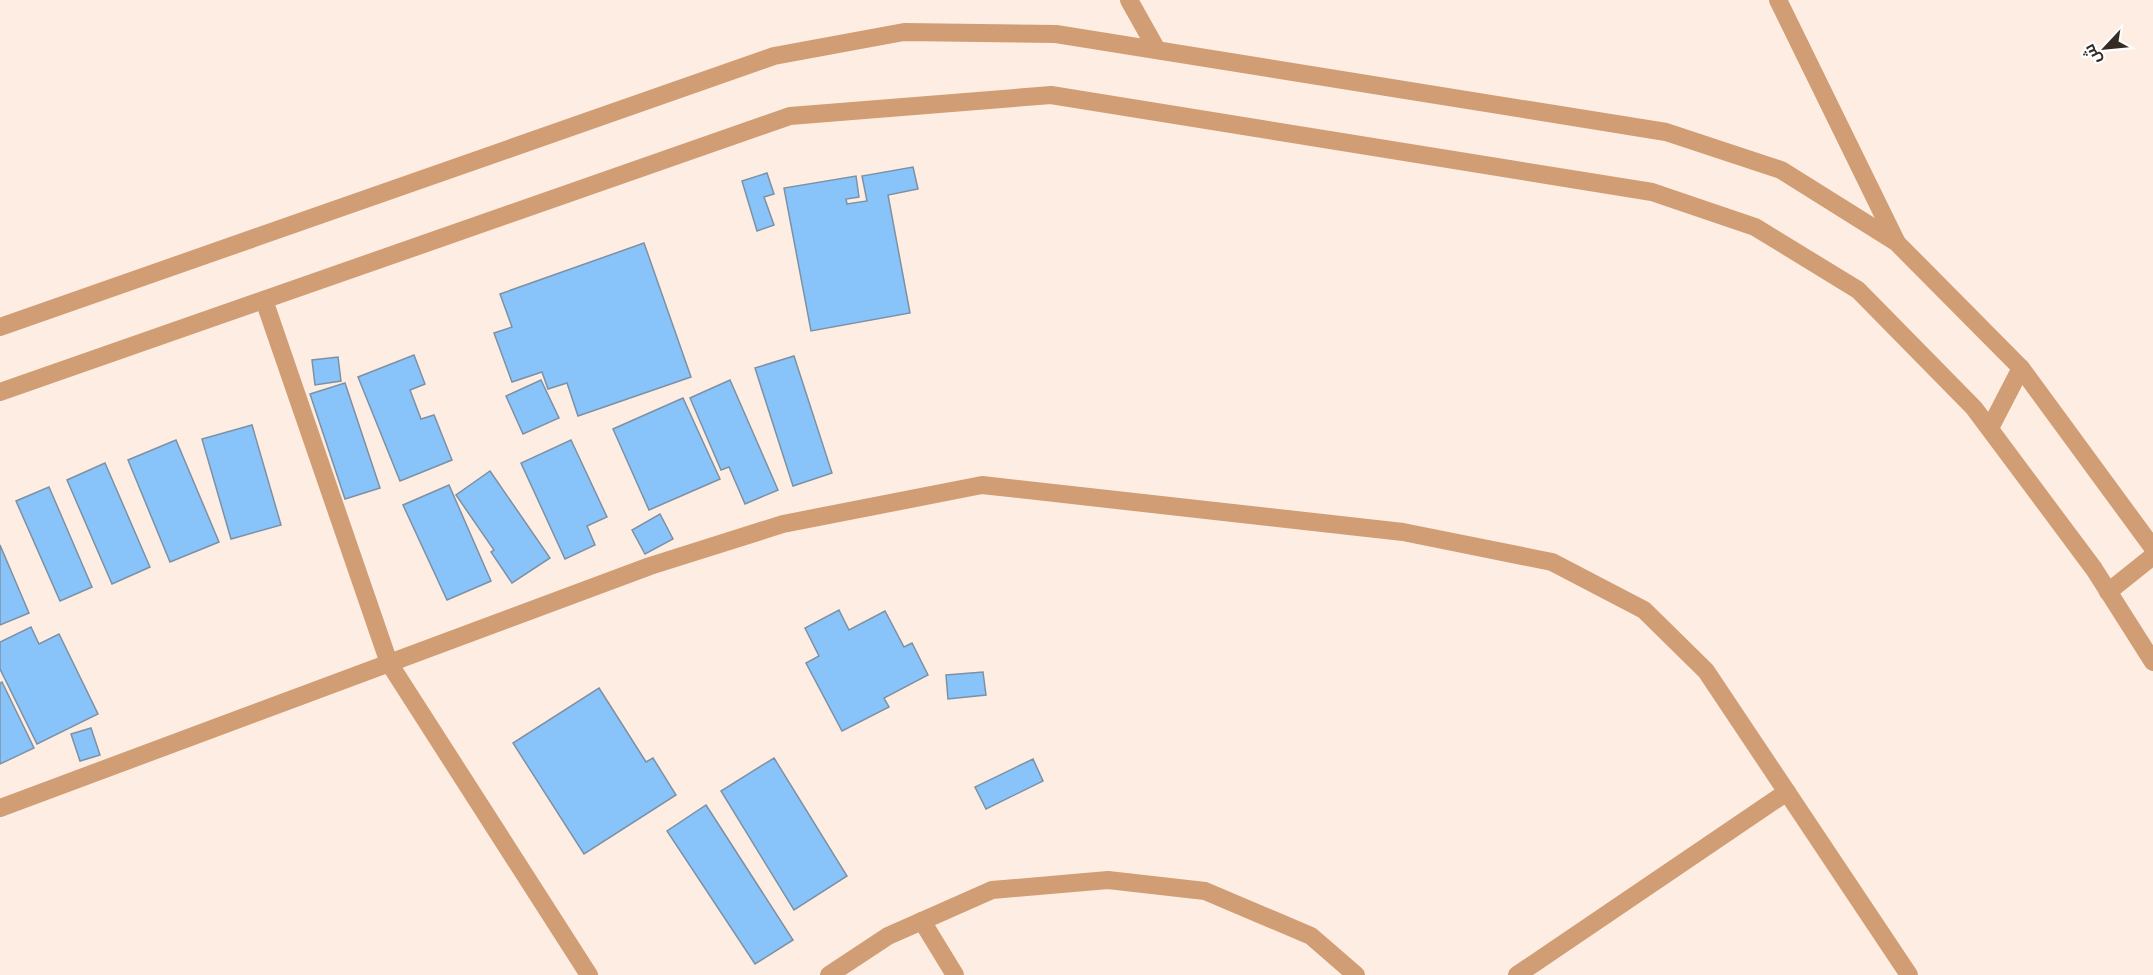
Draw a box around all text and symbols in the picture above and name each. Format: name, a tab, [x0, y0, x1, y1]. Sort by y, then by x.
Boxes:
north arrow	[2075, 18, 2135, 78]
text: ش	[2080, 41, 2105, 67]

